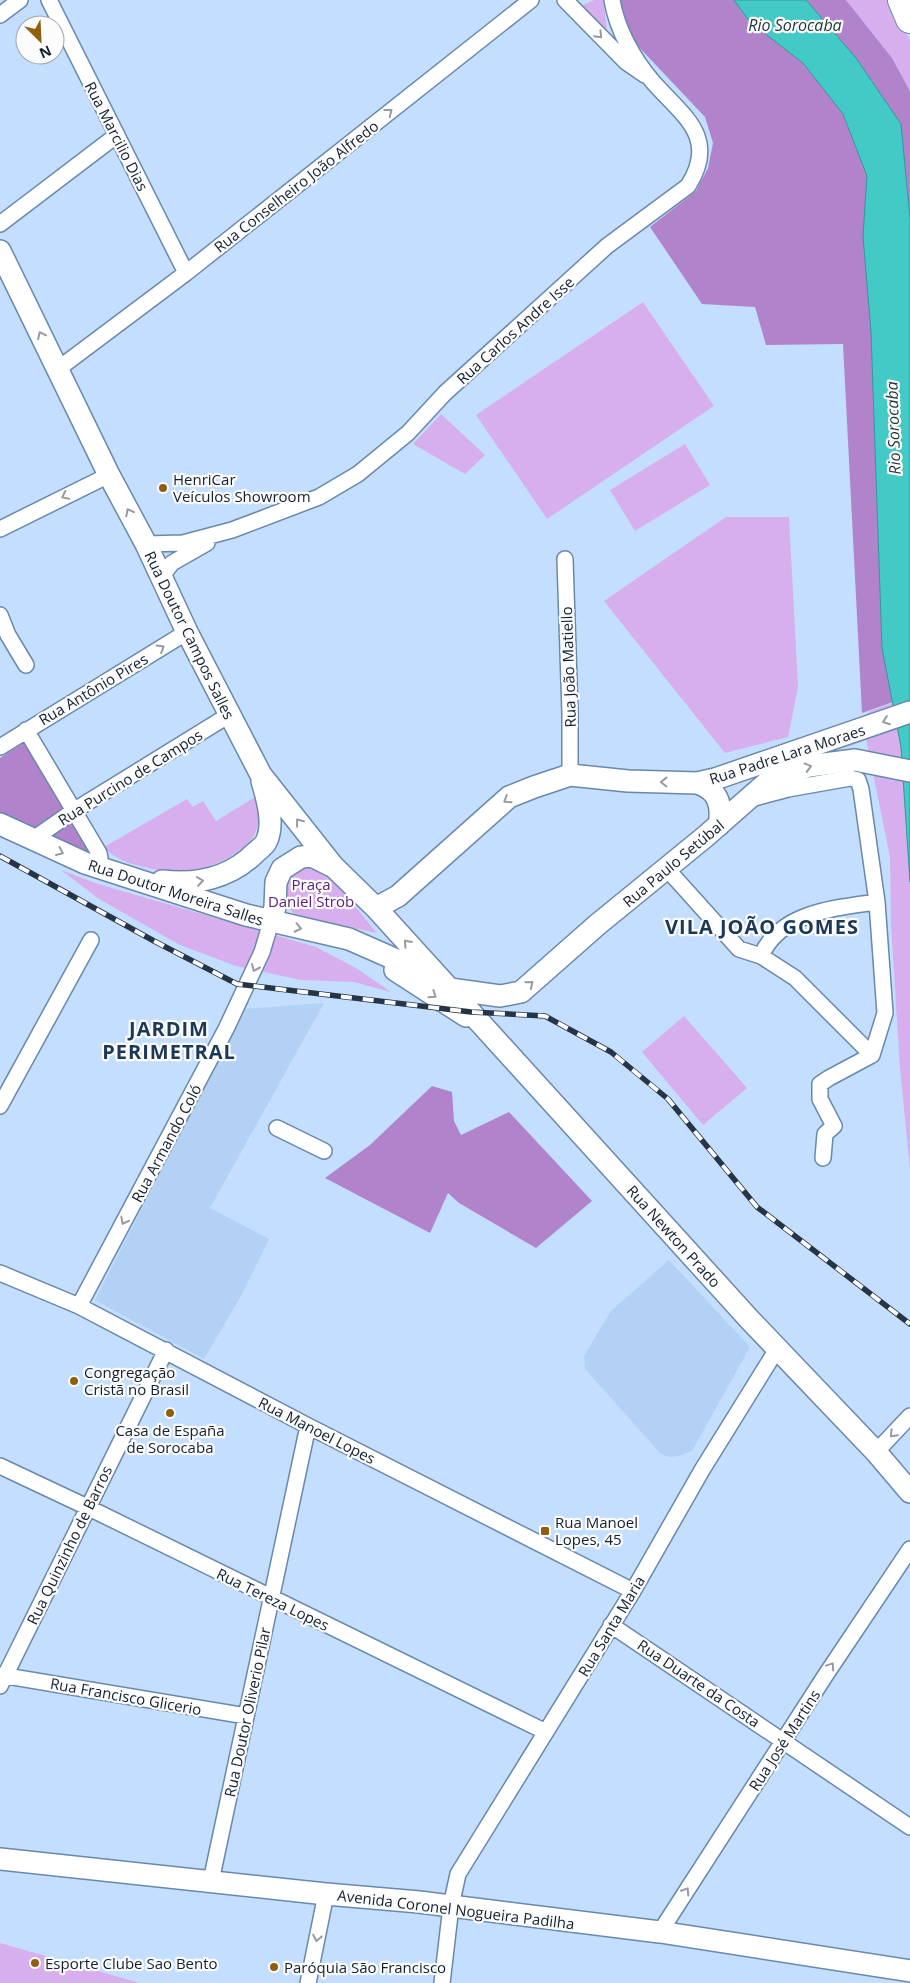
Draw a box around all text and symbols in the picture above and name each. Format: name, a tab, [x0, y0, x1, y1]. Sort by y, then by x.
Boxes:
water label: Rio Sorocaba	[748, 14, 842, 36]
north arrow	[15, 15, 65, 65]
one-way arrow	[593, 29, 602, 38]
text: N	[36, 41, 55, 63]
street label: Rua Marcilio Dias	[81, 78, 153, 194]
one-way arrow	[383, 110, 392, 118]
street label: Rua Conselheiro João Alfredo	[210, 115, 382, 257]
street label: Rua Carlos Andre Isse	[452, 272, 578, 388]
one-way arrow	[37, 331, 47, 340]
water label: Rio Sorocaba	[880, 381, 906, 475]
place label: HenriCar Veículos Showroom	[173, 469, 311, 506]
marker: HenriCar Veículos Showroom	[157, 482, 169, 494]
one-way arrow	[61, 490, 70, 500]
one-way arrow	[125, 508, 135, 517]
street label: Rua Doutor Campos Salles	[141, 548, 239, 722]
street label: Rua João Matiello	[556, 606, 580, 728]
one-way arrow	[155, 644, 164, 654]
street label: Rua Antônio Pires	[35, 648, 151, 730]
one-way arrow	[882, 715, 891, 725]
street label: Rua Padre Lara Moraes	[707, 719, 867, 789]
street label: Rua Purcino de Campos	[54, 724, 206, 830]
one-way arrow	[803, 762, 812, 773]
one-way arrow	[660, 777, 668, 787]
one-way arrow	[503, 793, 512, 803]
street label: Rua Paulo Setúbal	[618, 815, 728, 911]
one-way arrow	[295, 819, 304, 828]
one-way arrow	[55, 846, 64, 857]
street label: Rua Doutor Moreira Salles	[86, 854, 266, 930]
park label: Praça Daniel Strob	[268, 874, 354, 911]
one-way arrow	[196, 876, 204, 887]
district label: VILA JOÃO GOMES	[665, 913, 859, 940]
one-way arrow	[293, 922, 302, 933]
one-way arrow	[404, 939, 413, 948]
one-way arrow	[251, 963, 262, 972]
one-way arrow	[525, 981, 534, 990]
one-way arrow	[428, 989, 437, 999]
district label: JARDIM PERIMETRAL	[102, 1015, 236, 1065]
street label: Rua Armando Coló	[126, 1080, 206, 1206]
street label: Rua Newton Prado	[623, 1181, 725, 1291]
one-way arrow	[120, 1216, 130, 1225]
place label: Congregação Cristã no Brasil	[84, 1362, 189, 1399]
marker: Congregação Cristã no Brasil	[68, 1375, 80, 1387]
street label: Rua Manoel Lopes	[255, 1392, 379, 1468]
marker: Casa de España de Sorocaba	[164, 1407, 176, 1419]
place label: Casa de España de Sorocaba	[115, 1420, 225, 1457]
one-way arrow	[890, 1428, 899, 1437]
street label: Rua Quinzinho de Barros	[22, 1462, 116, 1628]
place label: Rua Manoel Lopes, 45	[555, 1512, 638, 1549]
marker: Rua Manoel Lopes, 45	[539, 1525, 551, 1537]
street label: Rua Tereza Lopes	[213, 1563, 333, 1635]
street label: Rua Santa Maria	[573, 1572, 649, 1680]
street label: Rua Doutor Oliverio Pilar	[219, 1625, 275, 1799]
street label: Rua Duarte da Costa	[634, 1635, 764, 1731]
one-way arrow	[825, 1663, 834, 1672]
street label: Rua Francisco Glicerio	[49, 1673, 203, 1719]
street label: Rua José Martins	[744, 1686, 824, 1794]
street label: Avenida Coronel Nogueira Padilha	[336, 1885, 576, 1933]
one-way arrow	[680, 1888, 690, 1897]
one-way arrow	[313, 1934, 323, 1943]
place label: Esporte Clube Sao Bento	[45, 1953, 218, 1973]
marker: Esporte Clube Sao Bento	[29, 1957, 41, 1969]
place label: Paróquia São Francisco	[284, 1957, 446, 1977]
marker: Paróquia São Francisco	[268, 1961, 280, 1973]

